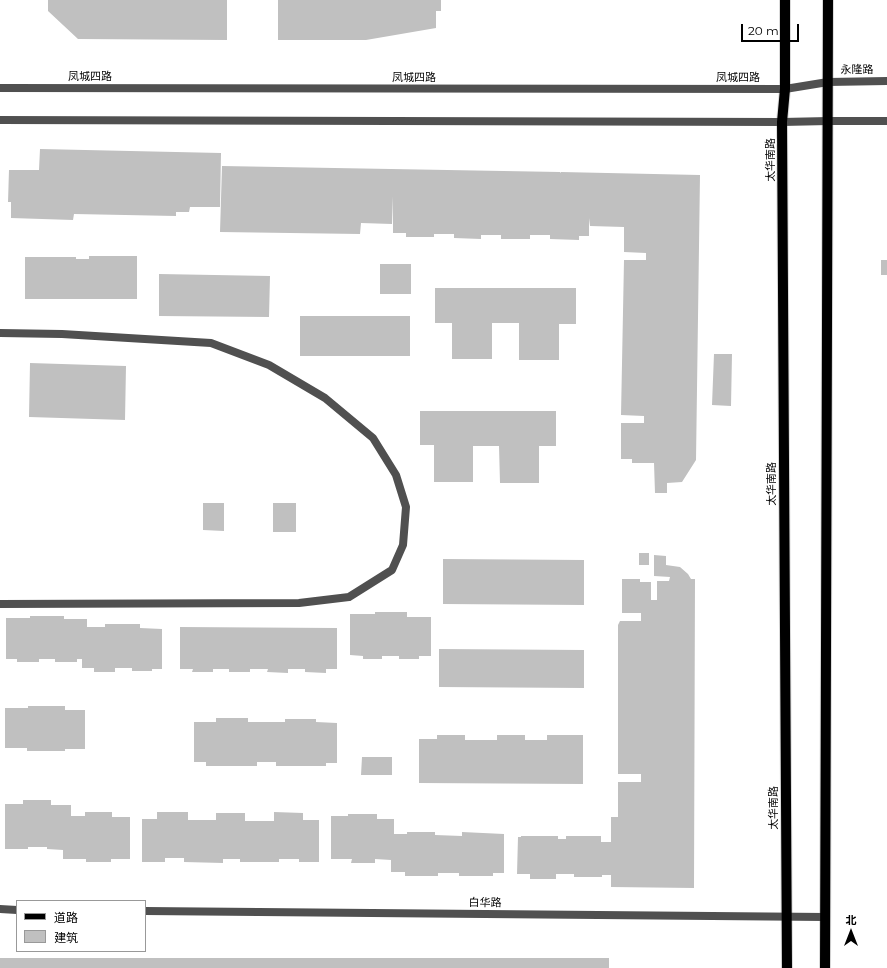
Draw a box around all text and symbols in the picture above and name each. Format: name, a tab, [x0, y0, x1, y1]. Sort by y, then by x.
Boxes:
scale bar	[743, 16, 801, 42]
text: 20 m	[748, 23, 779, 38]
street label: 永隆路	[840, 63, 874, 77]
street label: 凤城四路	[68, 70, 112, 84]
street label: 凤城四路	[392, 71, 436, 85]
street label: 凤城四路	[716, 71, 760, 85]
street label: 太华南路	[764, 138, 778, 182]
street label: 太华南路	[765, 462, 779, 506]
street label: 太华南路	[767, 786, 781, 830]
street label: 白华路	[468, 896, 502, 910]
legend	[16, 900, 146, 952]
text: 道路	[54, 910, 78, 925]
north arrow	[831, 912, 871, 952]
text: 北	[846, 913, 857, 927]
text: 建筑	[54, 930, 78, 945]

